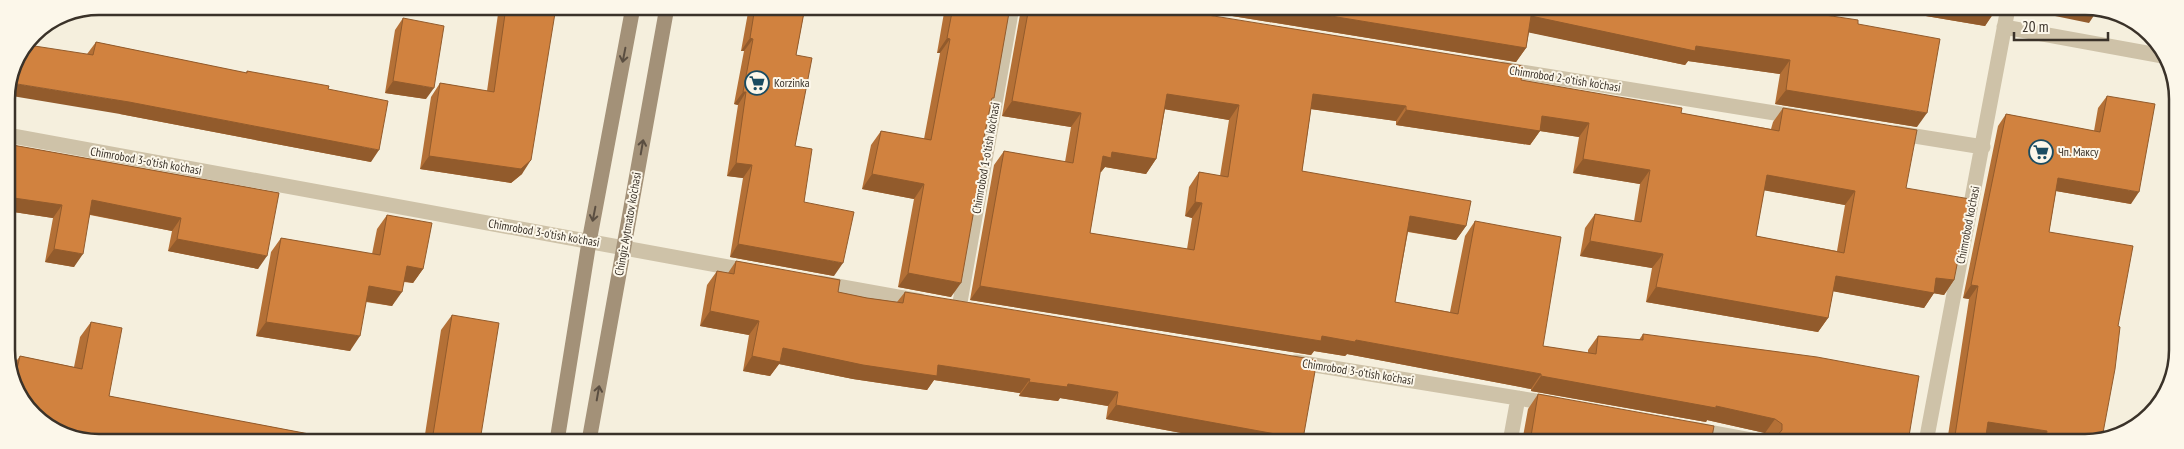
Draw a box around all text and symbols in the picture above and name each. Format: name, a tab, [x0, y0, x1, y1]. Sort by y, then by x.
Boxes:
scale bar	[2014, 10, 2108, 42]
text: 20 m	[2022, 17, 2048, 36]
one-way arrow	[619, 46, 629, 62]
street label: Chimrobod 2-o'tish ko'chasi	[1508, 62, 1622, 95]
supermarket icon: Korzinka	[744, 70, 770, 96]
place label: Korzinka	[774, 75, 810, 90]
street label: Chimrobod 1-o'tish ko'chasi	[968, 101, 1003, 215]
supermarket icon: Чп. Максу	[2028, 139, 2054, 165]
one-way arrow	[637, 140, 647, 156]
street label: Chimrobod 3-o'tish ko'chasi	[89, 143, 203, 178]
place label: Чп. Максу	[2058, 144, 2099, 159]
street label: Chingiz Aytmatov ko'chasi	[611, 171, 644, 277]
street label: Chimrobod ko'chasi	[1953, 185, 1982, 265]
one-way arrow	[589, 206, 599, 222]
street label: Chimrobod 3-o'tish ko'chasi	[487, 215, 601, 250]
street label: Chimrobod 3-o'tish ko'chasi	[1301, 355, 1415, 388]
one-way arrow	[593, 386, 603, 402]

